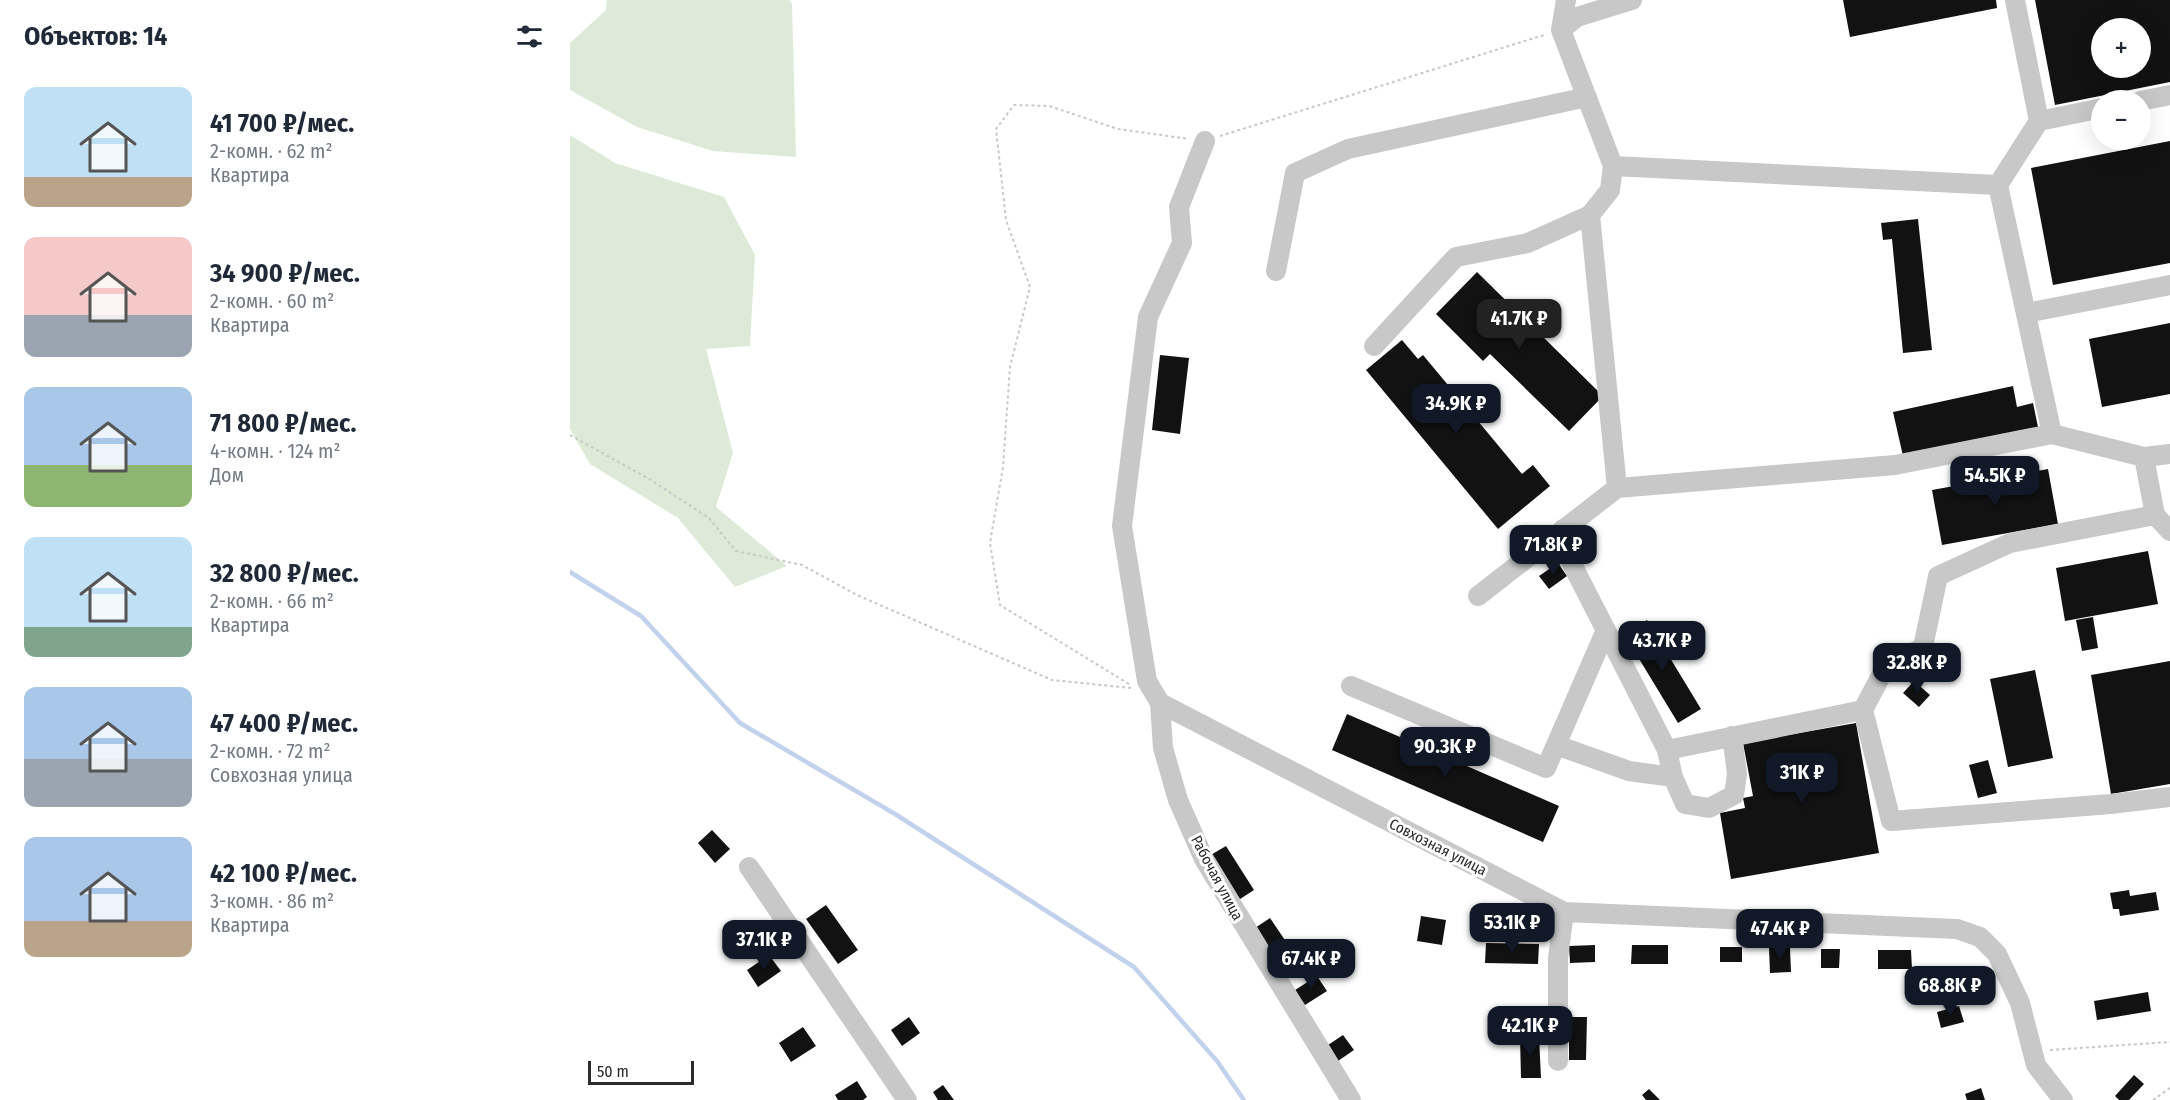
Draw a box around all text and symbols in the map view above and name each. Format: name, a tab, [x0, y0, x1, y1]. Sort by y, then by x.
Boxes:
map controls	[2091, 18, 2151, 150]
button: +	[2091, 18, 2151, 78]
icon: filters	[513, 20, 546, 53]
text: Объектов: 14	[24, 21, 167, 52]
button: −	[2091, 90, 2151, 150]
text: 41 700 ₽/мес.	[210, 108, 354, 139]
icon: home	[72, 111, 144, 183]
text: 2-комн. · 62 m²	[210, 139, 332, 163]
text: Квартира	[210, 163, 290, 187]
text: 34 900 ₽/мес.	[210, 258, 360, 289]
icon: home	[72, 261, 144, 333]
text: 2-комн. · 60 m²	[210, 289, 334, 313]
pin: 41.7K ₽	[1464, 299, 1574, 350]
text: 41.7K ₽	[1490, 306, 1548, 330]
text: Квартира	[210, 313, 290, 337]
pin: 34.9K ₽	[1401, 384, 1511, 435]
text: 34.9K ₽	[1426, 391, 1486, 415]
text: 71 800 ₽/мес.	[210, 408, 356, 439]
icon: home	[72, 411, 144, 483]
text: 4-комн. · 124 m²	[210, 439, 341, 463]
pin: 54.5K ₽	[1940, 456, 2050, 507]
text: Дом	[210, 463, 244, 487]
text: 54.5K ₽	[1964, 463, 2026, 487]
pin: 71.8K ₽	[1498, 525, 1608, 576]
text: 71.8K ₽	[1524, 532, 1582, 556]
text: 32 800 ₽/мес.	[210, 558, 359, 589]
icon: home	[72, 561, 144, 633]
text: 2-комн. · 66 m²	[210, 589, 334, 613]
text: Квартира	[210, 613, 290, 637]
pin: 43.7K ₽	[1607, 621, 1717, 672]
text: 43.7K ₽	[1632, 628, 1692, 652]
pin: 32.8K ₽	[1862, 643, 1972, 694]
text: 32.8K ₽	[1887, 650, 1947, 674]
text: 47 400 ₽/мес.	[210, 708, 358, 739]
icon: home	[72, 711, 144, 783]
pin: 90.3K ₽	[1390, 727, 1500, 778]
text: 90.3K ₽	[1414, 734, 1476, 758]
text: 2-комн. · 72 m²	[210, 739, 331, 763]
pin: 31K ₽	[1760, 753, 1844, 804]
text: 31K ₽	[1780, 760, 1824, 784]
text: Совхозная улица	[210, 763, 353, 787]
street label: Совхозная улица	[1386, 815, 1490, 879]
street label: Рабочая улица	[1187, 833, 1247, 923]
text: 42 100 ₽/мес.	[210, 858, 357, 889]
icon: home	[72, 861, 144, 933]
text: 3-комн. · 86 m²	[210, 889, 334, 913]
pin: 53.1K ₽	[1457, 903, 1567, 954]
pin: 47.4K ₽	[1725, 909, 1835, 960]
text: 53.1K ₽	[1484, 910, 1540, 934]
text: Квартира	[210, 913, 290, 937]
text: 47.4K ₽	[1750, 916, 1810, 940]
pin: 37.1K ₽	[709, 920, 819, 971]
text: 37.1K ₽	[736, 927, 792, 951]
pin: 67.4K ₽	[1256, 939, 1366, 990]
text: 67.4K ₽	[1281, 946, 1341, 970]
pin: 68.8K ₽	[1895, 966, 2005, 1017]
text: 68.8K ₽	[1919, 973, 1981, 997]
pin: 42.1K ₽	[1475, 1006, 1585, 1057]
text: 42.1K ₽	[1502, 1013, 1558, 1037]
scale bar	[588, 1058, 694, 1086]
text: 50 m	[597, 1062, 629, 1081]

